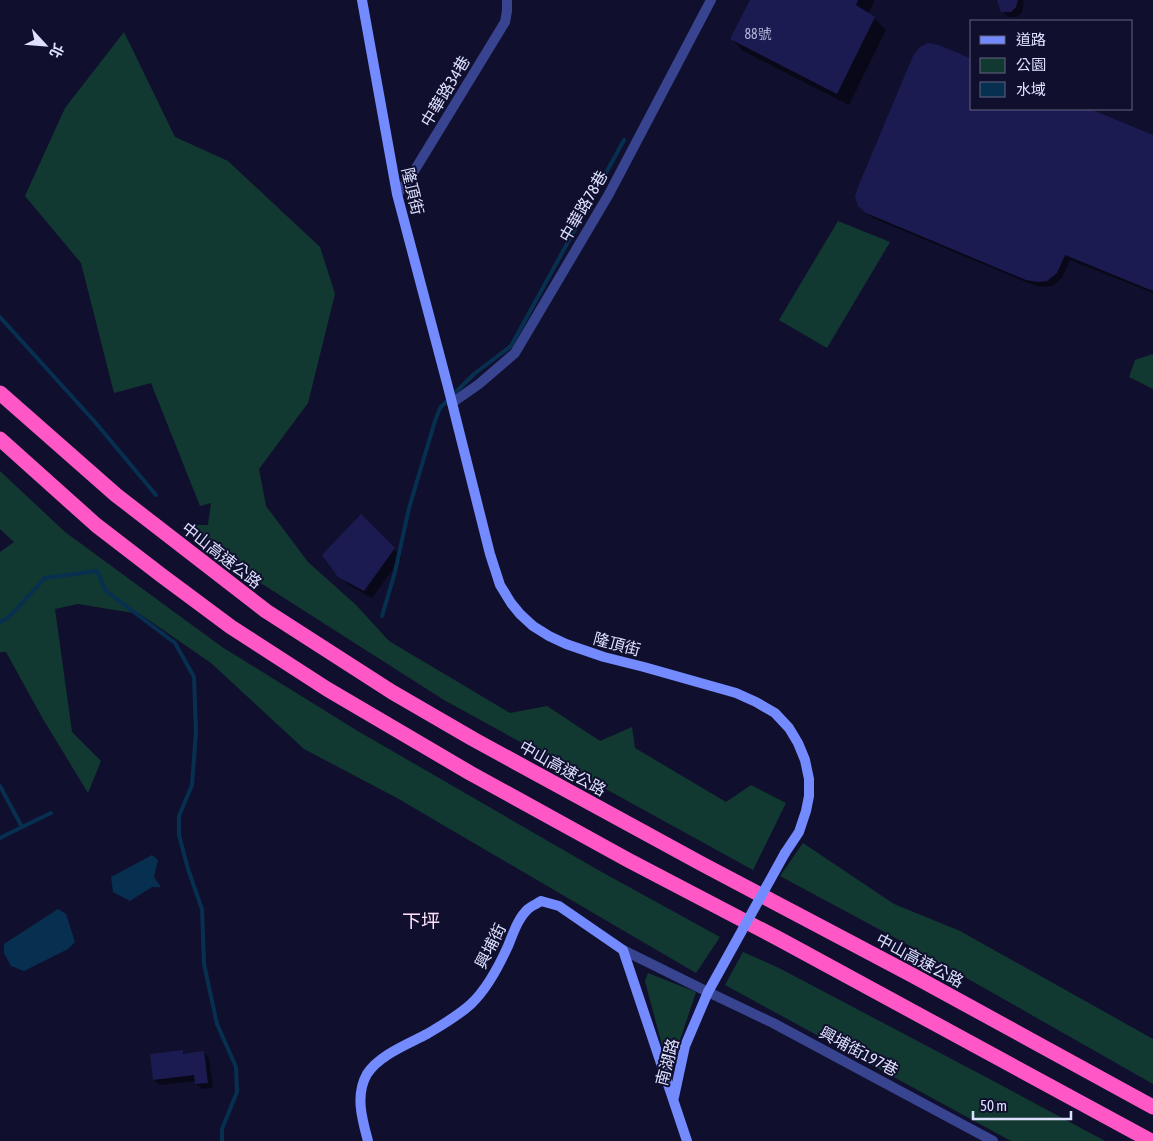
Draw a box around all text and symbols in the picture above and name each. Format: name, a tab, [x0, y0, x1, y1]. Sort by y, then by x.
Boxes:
north arrow	[20, 20, 70, 70]
legend	[970, 20, 1133, 110]
house number: 88號	[744, 26, 772, 42]
text: 道路	[1016, 31, 1046, 48]
text: 北	[46, 41, 67, 60]
street label: 中華路34巷	[417, 52, 473, 130]
text: 公園	[1016, 56, 1046, 73]
text: 水域	[1016, 81, 1046, 98]
street label: 隆頂街	[399, 166, 427, 216]
street label: 中華路78巷	[555, 167, 611, 245]
street label: 中山高速公路	[179, 518, 265, 592]
street label: 隆頂街	[591, 629, 643, 659]
street label: 中山高速公路	[517, 737, 609, 799]
district label: 下坪	[402, 910, 440, 932]
street label: 興埔街	[471, 921, 509, 971]
street label: 中山高速公路	[873, 930, 967, 990]
street label: 興埔街197巷	[817, 1023, 901, 1079]
street label: 南湖路	[652, 1036, 682, 1088]
scale bar	[973, 1088, 1070, 1120]
text: 50 m	[980, 1097, 1007, 1114]

